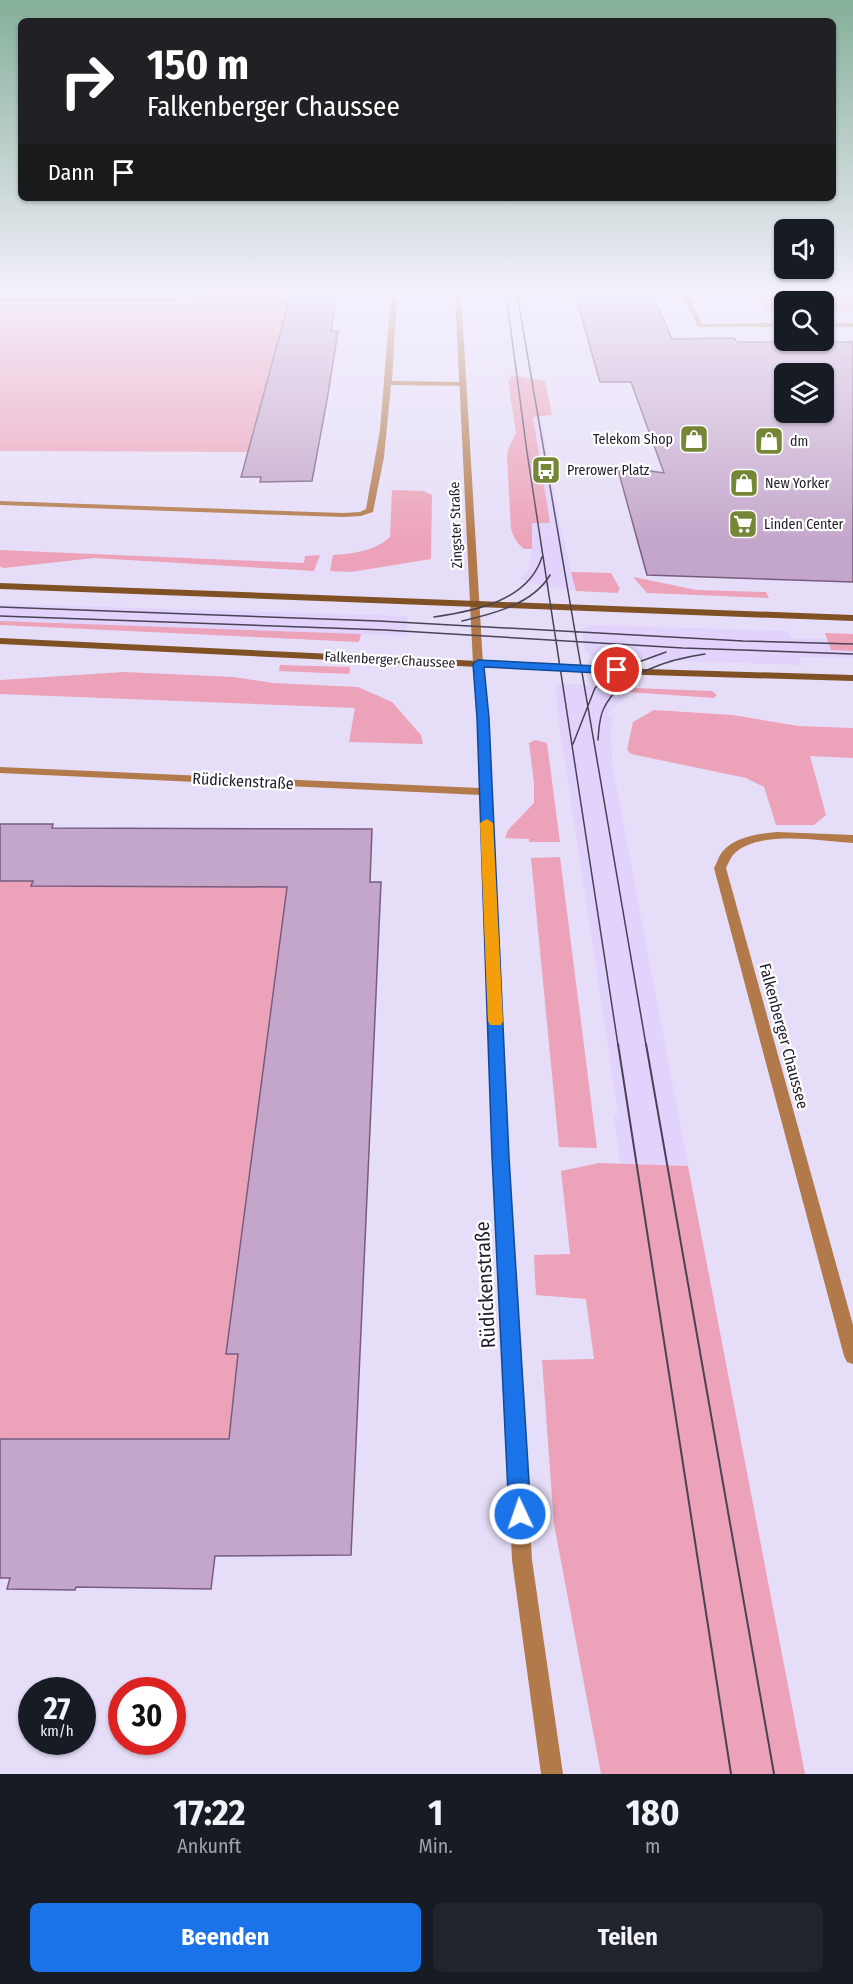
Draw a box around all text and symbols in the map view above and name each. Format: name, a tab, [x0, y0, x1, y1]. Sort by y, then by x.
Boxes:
text: 150 m	[147, 40, 249, 90]
icon: right	[48, 42, 126, 120]
text: Falkenberger Chaussee	[147, 91, 400, 123]
icon: arrive	[107, 156, 140, 189]
text: Dann	[48, 159, 95, 186]
map controls	[774, 219, 834, 423]
button: sound	[774, 219, 834, 279]
button: search	[774, 291, 834, 351]
button: layers	[774, 363, 834, 423]
shop icon: Telekom Shop	[678, 423, 710, 455]
shop icon: dm	[753, 425, 785, 457]
place label: Telekom Shop	[593, 431, 673, 448]
place label: dm	[790, 433, 808, 450]
bus stop icon: Prerower Platz	[530, 454, 562, 486]
place label: Prerower Platz	[567, 462, 650, 479]
shop icon: New Yorker	[728, 467, 760, 499]
place label: New Yorker	[765, 475, 830, 492]
street label: Zingster Straße	[446, 481, 466, 569]
supermarket icon: Linden Center	[727, 508, 759, 540]
place label: Linden Center	[764, 516, 844, 533]
pin	[591, 644, 642, 695]
street label: Falkenberger Chaussee	[324, 648, 456, 672]
icon: arrive	[600, 653, 633, 686]
street label: Rüdickenstraße	[192, 769, 294, 793]
street label: Falkenberger Chaussee	[755, 961, 813, 1111]
street label: Rüdickenstraße	[470, 1221, 500, 1349]
position arrow	[488, 1482, 552, 1546]
speed limit sign: 30	[108, 1677, 186, 1755]
text: 27	[44, 1691, 70, 1727]
text: km/h	[40, 1722, 74, 1740]
text: 17:22	[173, 1791, 245, 1835]
text: 1	[428, 1791, 443, 1835]
text: 180	[626, 1791, 680, 1835]
text: Ankunft	[177, 1834, 241, 1858]
text: Min.	[419, 1834, 453, 1858]
text: m	[645, 1834, 661, 1858]
button: Beenden	[30, 1903, 421, 1972]
button: Teilen	[433, 1903, 823, 1972]

